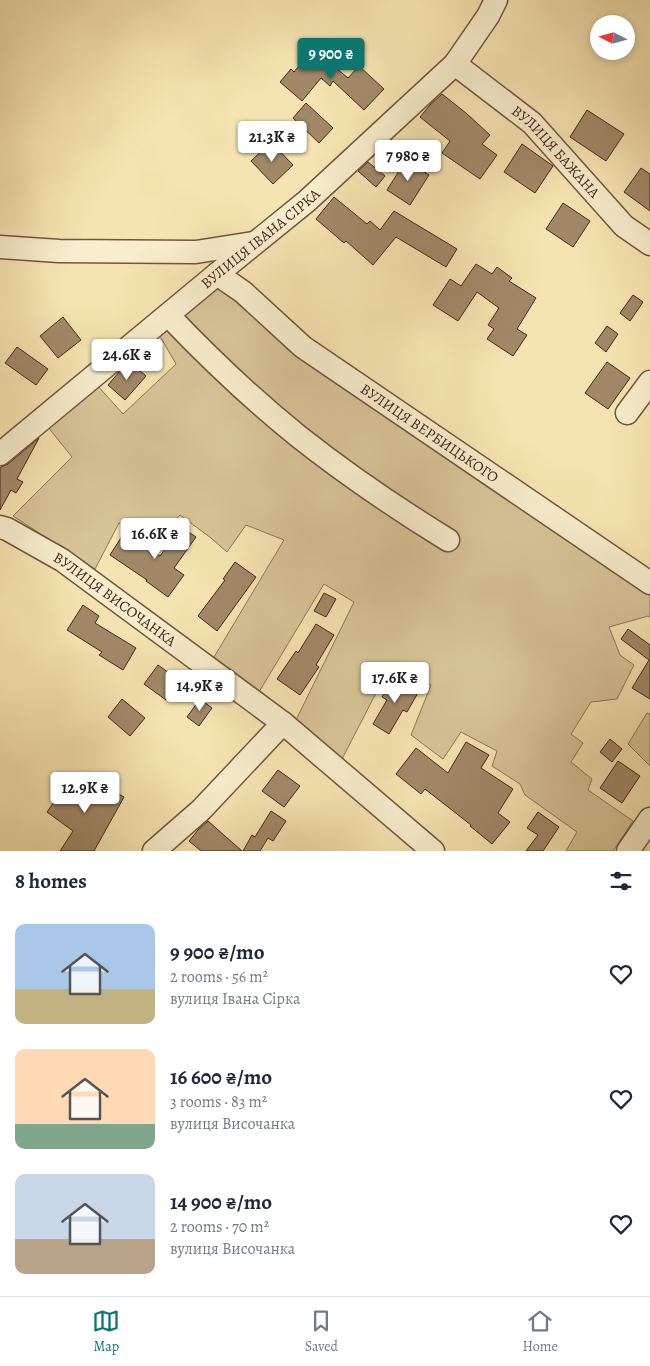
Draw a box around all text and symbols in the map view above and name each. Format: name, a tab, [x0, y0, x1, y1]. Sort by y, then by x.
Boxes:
north arrow	[590, 15, 635, 60]
map controls	[590, 15, 635, 60]
pin: 9 900 ₴	[285, 38, 377, 80]
text: 9 900 ₴	[308, 43, 354, 65]
street label: ВУЛИЦЯ БАЖАНА	[507, 101, 604, 202]
pin: 21.3K ₴	[226, 120, 318, 163]
text: 21.3K ₴	[249, 126, 295, 148]
pin: 7 980 ₴	[362, 140, 454, 182]
text: 7 980 ₴	[386, 145, 430, 167]
street label: ВУЛИЦЯ ІВАНА СІРКА	[197, 184, 324, 293]
pin: 24.6K ₴	[81, 338, 173, 381]
text: 24.6K ₴	[102, 344, 152, 366]
street label: ВУЛИЦЯ ВЕРБИЦЬКОГО	[356, 379, 503, 487]
pin: 16.6K ₴	[109, 518, 201, 560]
text: 16.6K ₴	[132, 523, 178, 545]
street label: ВУЛИЦЯ ВИСОЧАНКА	[50, 547, 180, 651]
pin: 17.6K ₴	[349, 662, 441, 704]
text: 17.6K ₴	[372, 667, 418, 689]
pin: 14.9K ₴	[154, 670, 246, 712]
text: 14.9K ₴	[177, 675, 223, 697]
pin: 12.9K ₴	[39, 772, 131, 814]
text: 12.9K ₴	[61, 777, 109, 799]
text: 8 homes	[15, 867, 87, 895]
icon: filters	[607, 867, 635, 895]
text: 9 900 ₴/mo	[170, 938, 265, 966]
icon: home	[55, 944, 115, 1004]
icon: heart	[607, 960, 635, 988]
text: 2 rooms · 56 m²	[170, 966, 268, 988]
text: вулиця Івана Сірка	[170, 988, 300, 1010]
text: 16 600 ₴/mo	[170, 1063, 272, 1091]
icon: home	[55, 1069, 115, 1129]
icon: heart	[607, 1085, 635, 1113]
text: 3 rooms · 83 m²	[170, 1091, 267, 1113]
text: вулиця Височанка	[170, 1113, 295, 1135]
text: 14 900 ₴/mo	[170, 1188, 272, 1216]
icon: home	[55, 1194, 115, 1254]
icon: heart	[607, 1210, 635, 1238]
text: 2 rooms · 70 m²	[170, 1216, 269, 1238]
text: вулиця Височанка	[170, 1238, 295, 1260]
tab: Map	[92, 1307, 120, 1356]
tab: Saved	[305, 1307, 338, 1356]
tab: Home	[523, 1307, 558, 1356]

